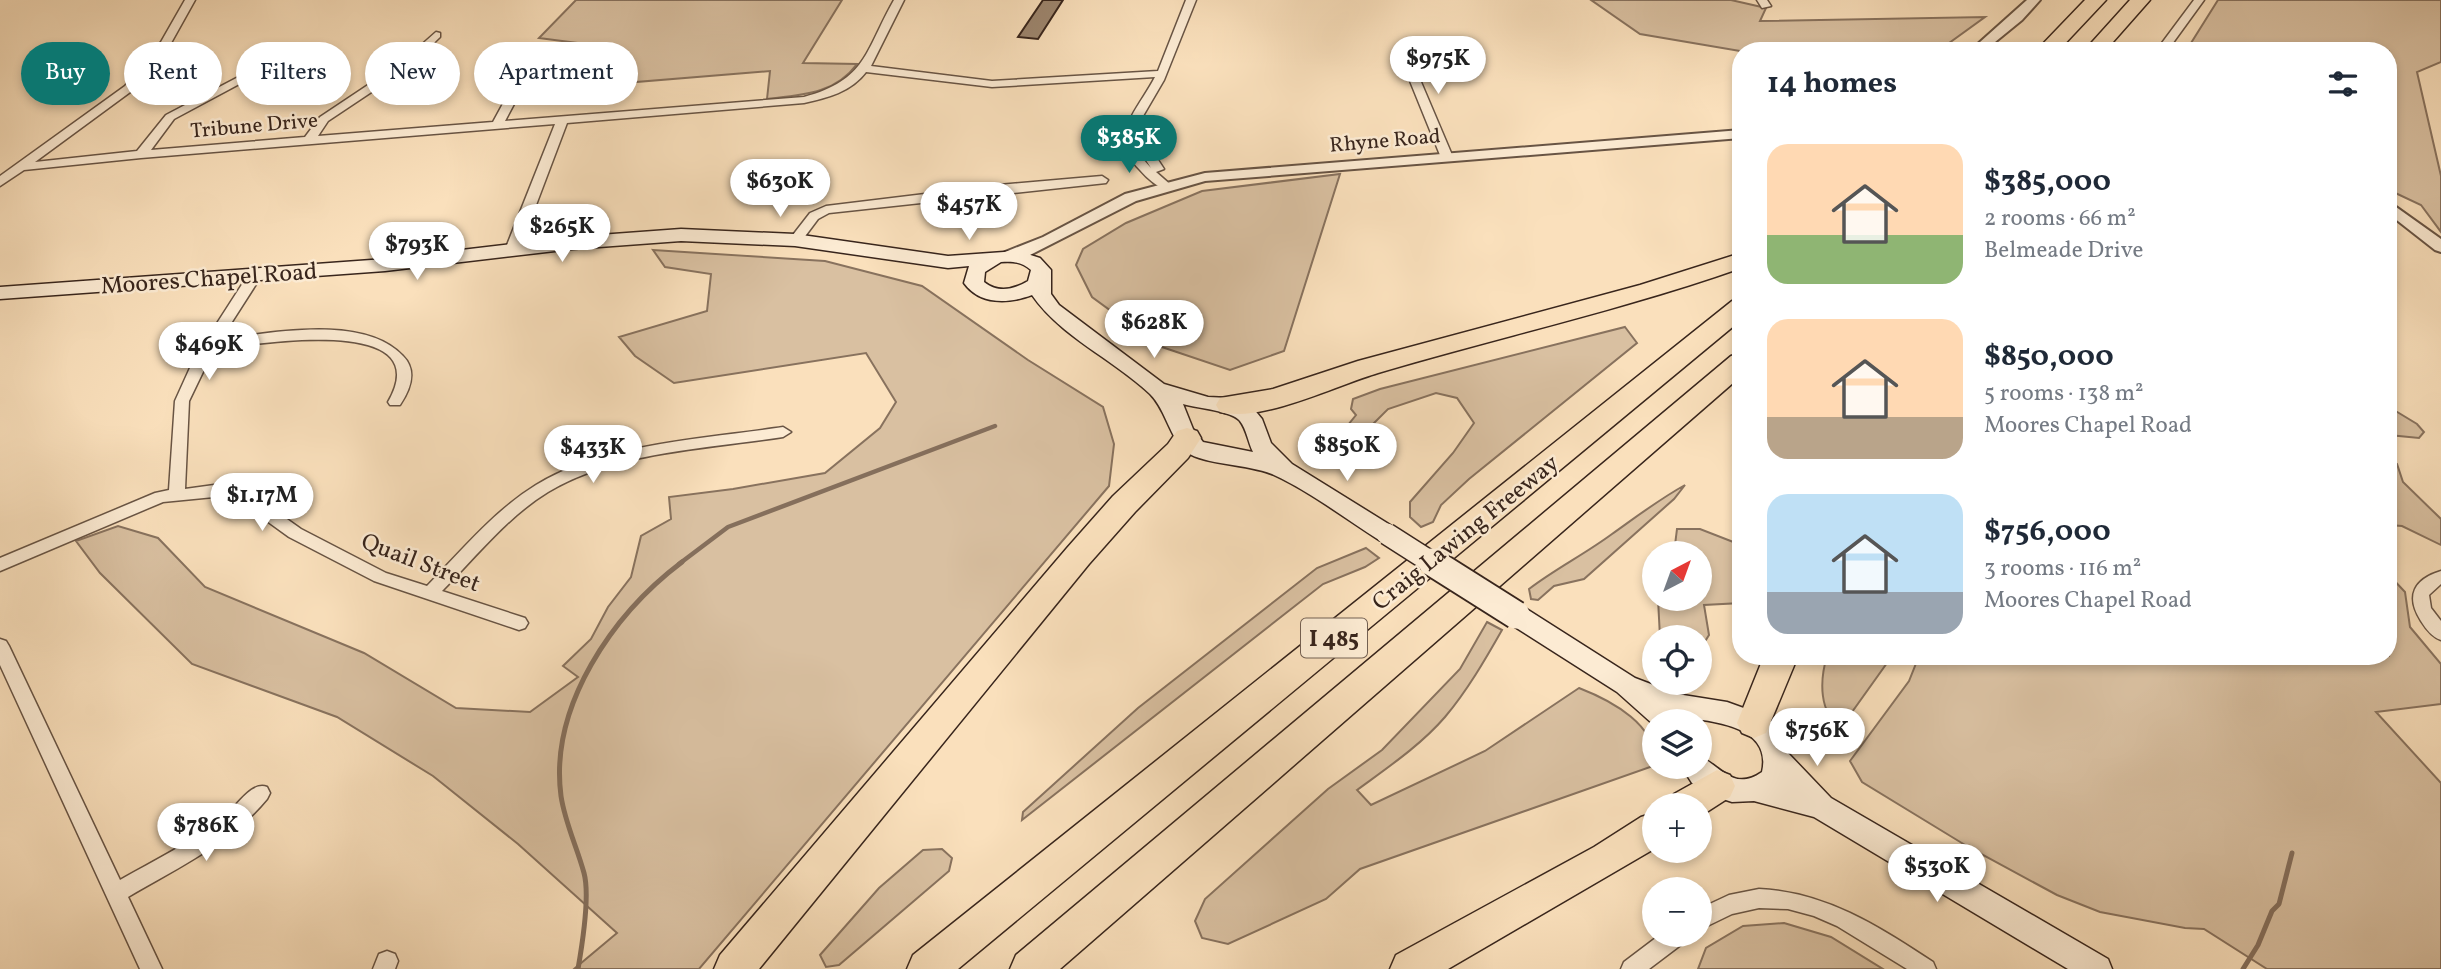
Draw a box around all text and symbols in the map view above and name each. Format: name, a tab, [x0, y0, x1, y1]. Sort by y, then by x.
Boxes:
pin: $975K	[1389, 36, 1487, 96]
chip: Buy	[21, 42, 110, 105]
chip: Rent	[124, 42, 222, 105]
chip: Filters	[236, 42, 351, 105]
chip: New	[365, 42, 460, 105]
chip: Apartment	[474, 42, 638, 105]
text: $975K	[1406, 43, 1470, 75]
text: 14 homes	[1767, 63, 1897, 105]
icon: filters	[2324, 65, 2362, 103]
street label: Tribune Drive	[189, 106, 319, 147]
pin: $385K	[1080, 116, 1178, 175]
text: $385K	[1097, 122, 1161, 154]
street label: Rhyne Road	[1328, 122, 1442, 161]
pin: $630K	[731, 160, 829, 219]
text: $385,000	[1984, 161, 2111, 203]
text: $630K	[746, 166, 814, 198]
icon: home	[1823, 172, 1907, 256]
pin: $457K	[920, 182, 1018, 242]
text: $457K	[936, 189, 1002, 221]
text: 2 rooms · 66 m²	[1984, 203, 2136, 235]
pin: $265K	[513, 204, 611, 264]
text: $265K	[529, 211, 595, 243]
pin: $793K	[368, 222, 466, 282]
text: $793K	[385, 229, 449, 261]
text: Belmeade Drive	[1984, 235, 2143, 267]
street label: Moores Chapel Road	[100, 255, 319, 305]
pin: $628K	[1105, 300, 1203, 360]
text: $628K	[1121, 307, 1187, 339]
pin: $469K	[160, 322, 258, 382]
text: $469K	[175, 329, 243, 361]
text: $850,000	[1984, 336, 2114, 378]
icon: home	[1823, 347, 1907, 431]
text: 5 rooms · 138 m²	[1984, 378, 2144, 410]
text: Moores Chapel Road	[1984, 410, 2192, 442]
pin: $850K	[1298, 424, 1396, 483]
pin: $433K	[544, 426, 642, 485]
text: $850K	[1314, 430, 1380, 462]
text: $433K	[560, 432, 626, 464]
street label: Craig Lawing Freeway	[1365, 447, 1567, 620]
pin: $1.17M	[205, 474, 319, 533]
text: $1.17M	[226, 480, 298, 512]
text: $756,000	[1984, 511, 2111, 553]
icon: home	[1823, 522, 1907, 606]
street label: Quail Street	[356, 526, 485, 602]
north arrow	[1642, 541, 1712, 611]
map controls	[1642, 541, 1712, 947]
text: 3 rooms · 116 m²	[1984, 553, 2141, 585]
text: Moores Chapel Road	[1984, 585, 2192, 617]
road number: I 485	[1301, 618, 1367, 658]
button: locate	[1642, 625, 1712, 695]
pin: $756K	[1768, 708, 1866, 768]
button: layers	[1642, 709, 1712, 779]
text: $756K	[1785, 715, 1849, 747]
button: +	[1642, 793, 1712, 863]
pin: $786K	[157, 804, 255, 863]
text: $786K	[173, 810, 239, 842]
pin: $530K	[1888, 844, 1986, 904]
text: $530K	[1904, 851, 1970, 883]
button: −	[1642, 877, 1712, 947]

